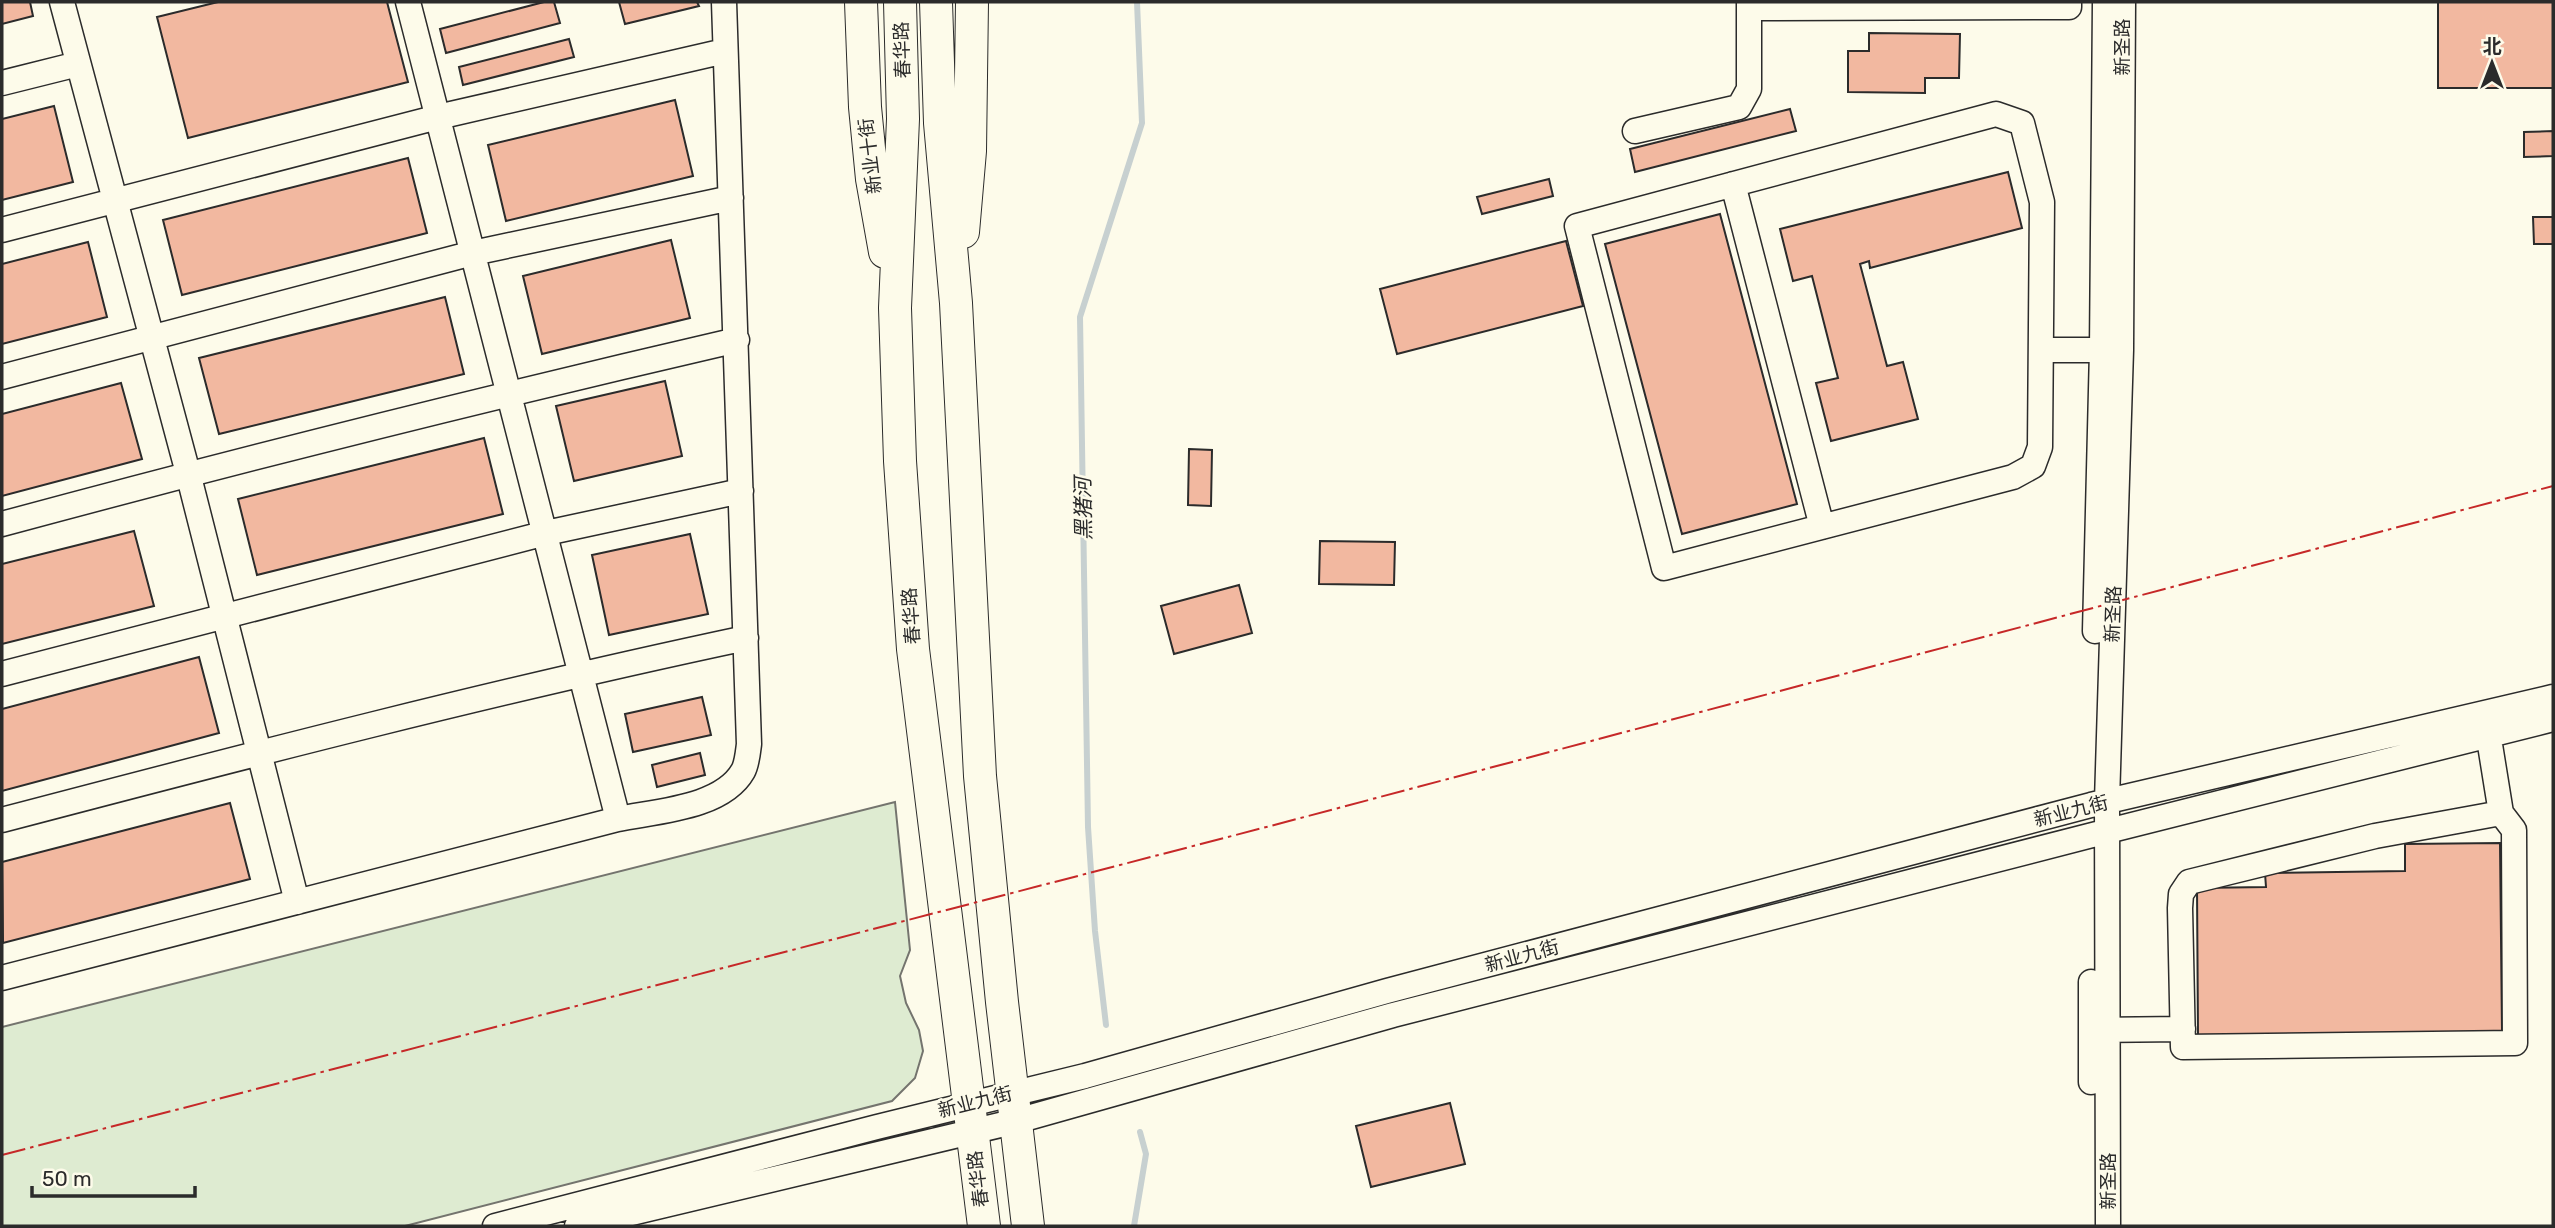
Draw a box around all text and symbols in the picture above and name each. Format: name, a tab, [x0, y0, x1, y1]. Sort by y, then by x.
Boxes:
street label: 新圣路	[2111, 18, 2134, 76]
street label: 春华路	[890, 21, 914, 79]
north arrow	[2457, 28, 2527, 98]
text: 北	[2482, 35, 2502, 58]
street label: 新业十街	[854, 117, 886, 195]
water label: 黑猪河	[1070, 473, 1096, 541]
street label: 新圣路	[2101, 585, 2125, 643]
street label: 春华路	[898, 587, 924, 645]
street label: 新业九街	[2031, 791, 2111, 831]
street label: 新业九街	[1482, 935, 1562, 977]
street label: 新业九街	[935, 1082, 1015, 1122]
street label: 春华路	[963, 1149, 993, 1209]
street label: 新圣路	[2097, 1152, 2120, 1210]
scale bar	[32, 1154, 194, 1198]
text: 50 m	[42, 1166, 92, 1191]

